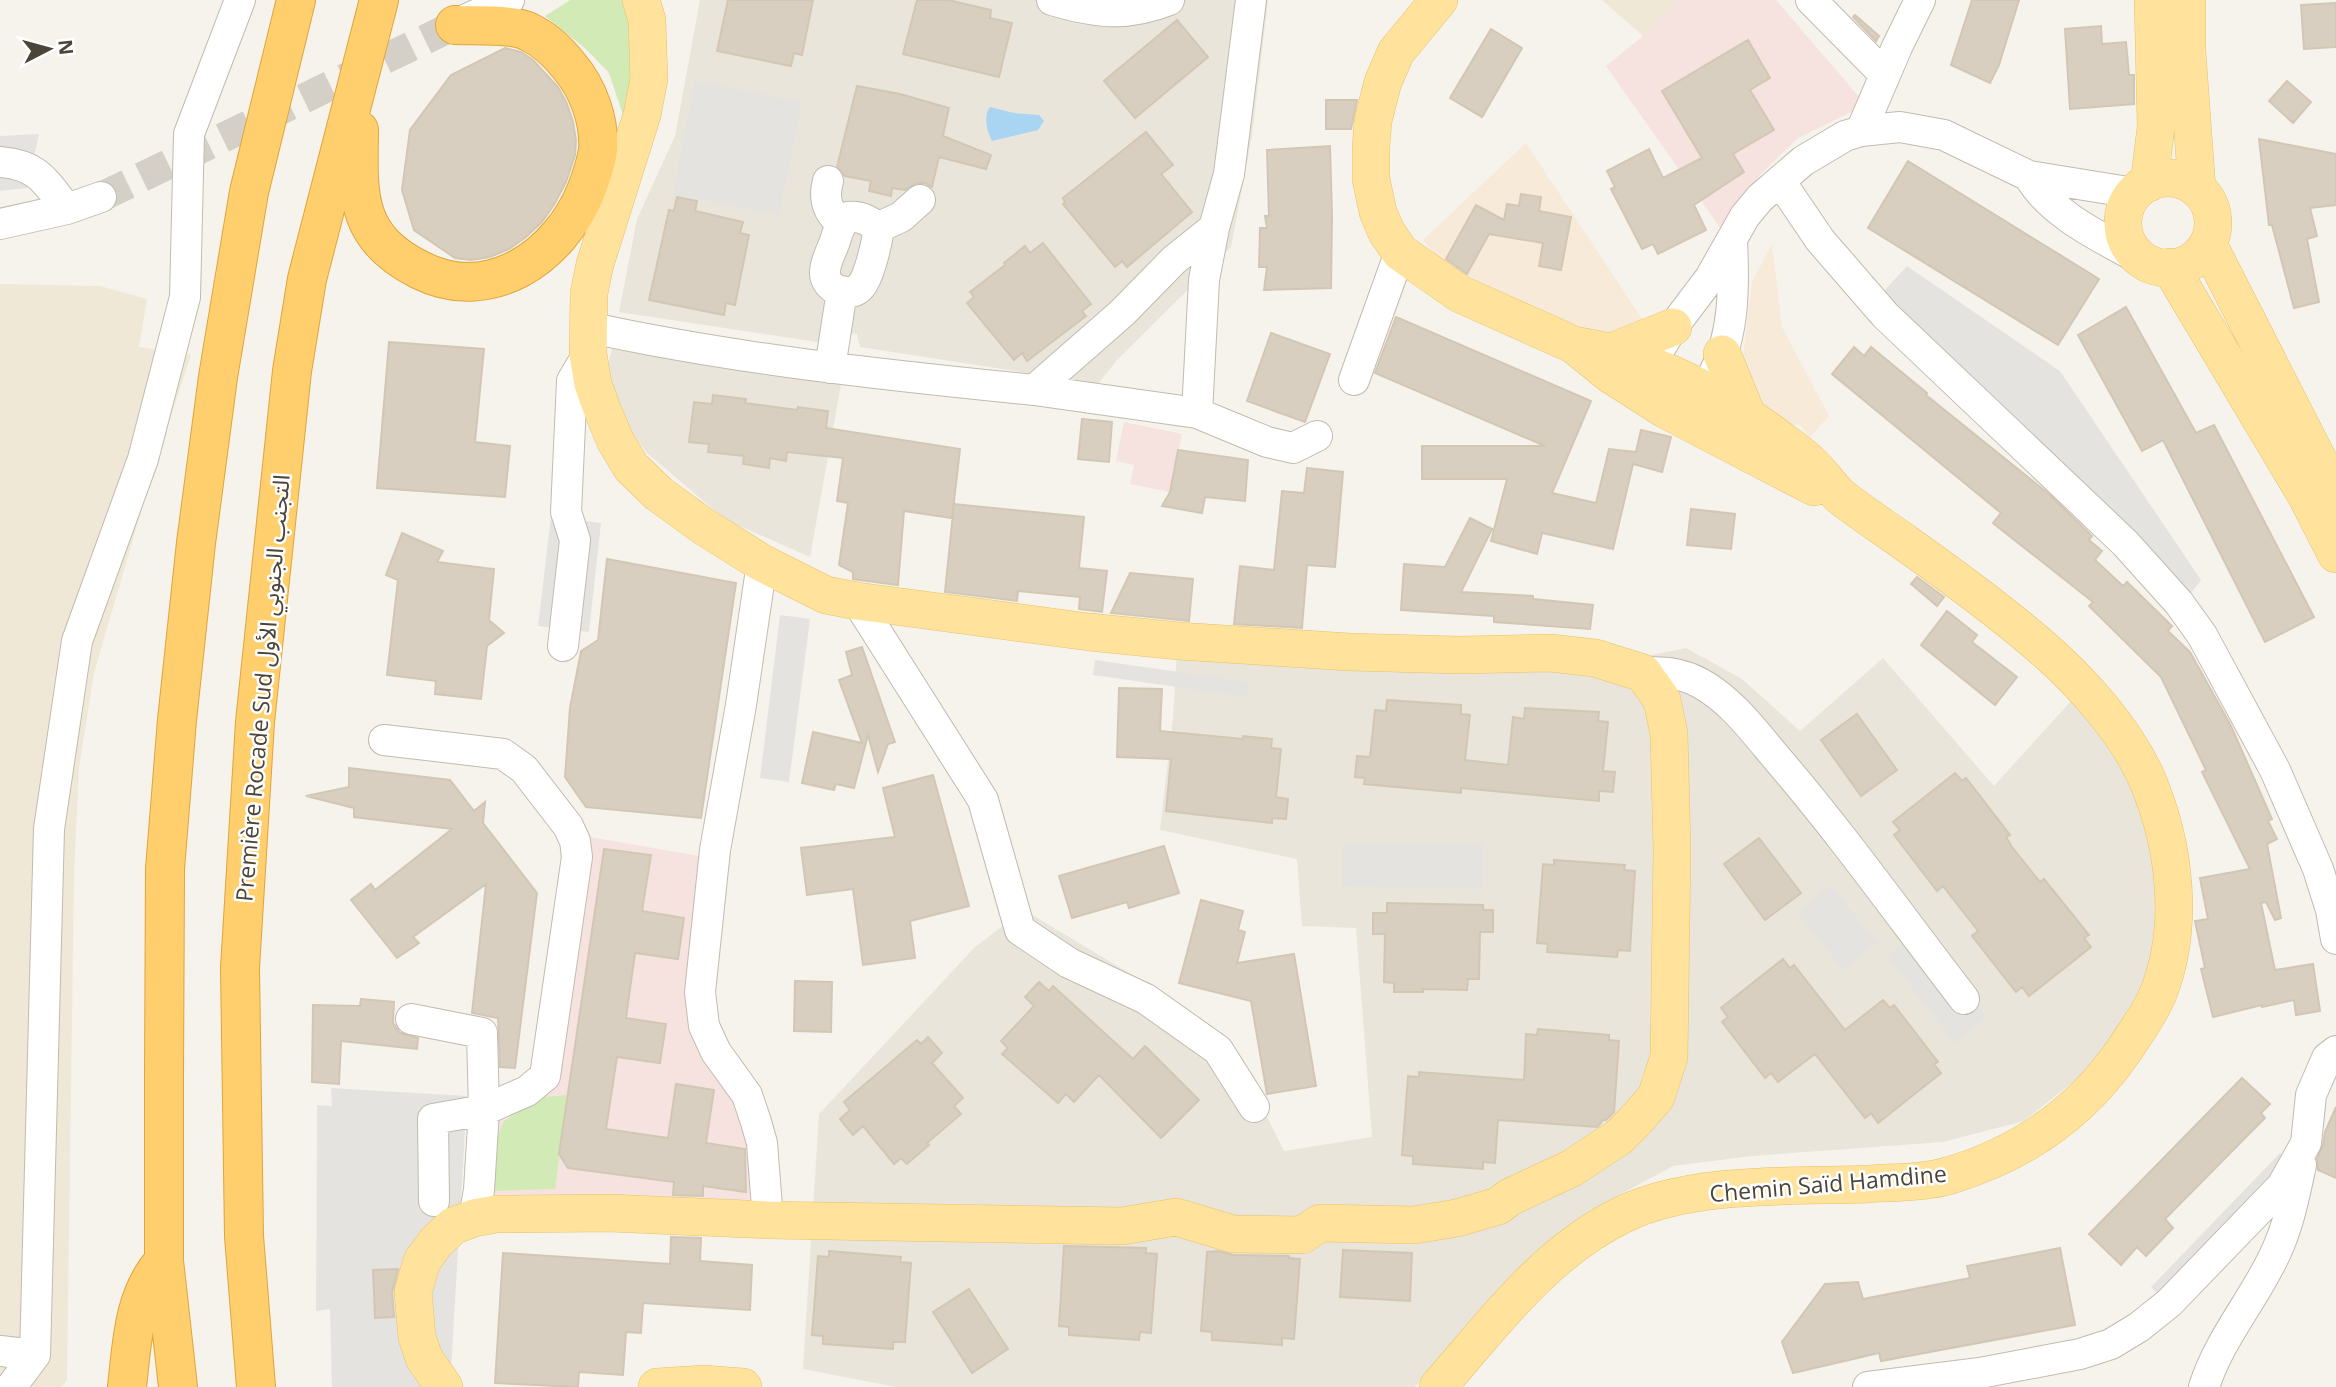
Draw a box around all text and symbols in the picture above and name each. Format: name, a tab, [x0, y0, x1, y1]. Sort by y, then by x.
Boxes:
north arrow	[14, 14, 84, 84]
text: N	[52, 38, 80, 56]
street label: Première Rocade Sud التجنب الجنوبي الأول	[227, 473, 299, 903]
street label: Chemin Saïd Hamdine	[1708, 1157, 1948, 1209]

